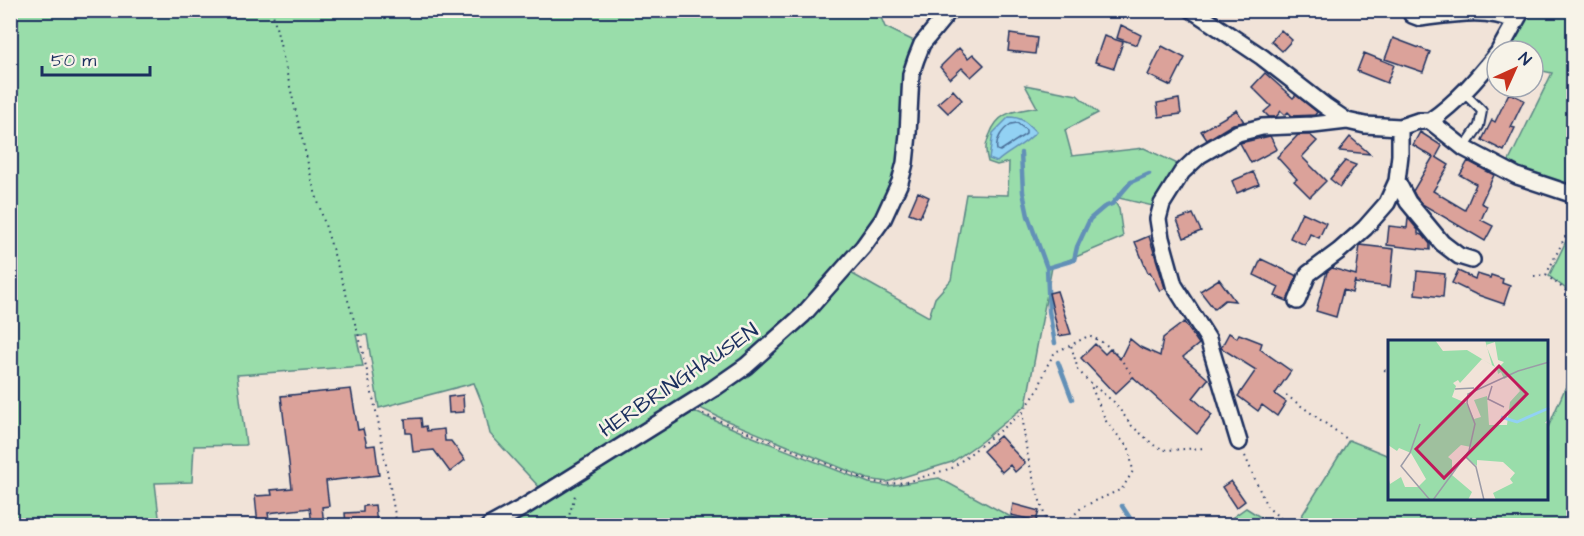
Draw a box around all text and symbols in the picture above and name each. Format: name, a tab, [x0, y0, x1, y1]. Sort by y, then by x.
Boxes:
scale bar	[42, 39, 150, 77]
north arrow	[1485, 39, 1545, 99]
text: 50 m	[51, 48, 96, 73]
text: N	[1514, 48, 1536, 70]
street label: HERBRINGHAUSEN	[593, 315, 765, 445]
inset map	[1388, 340, 1548, 500]

